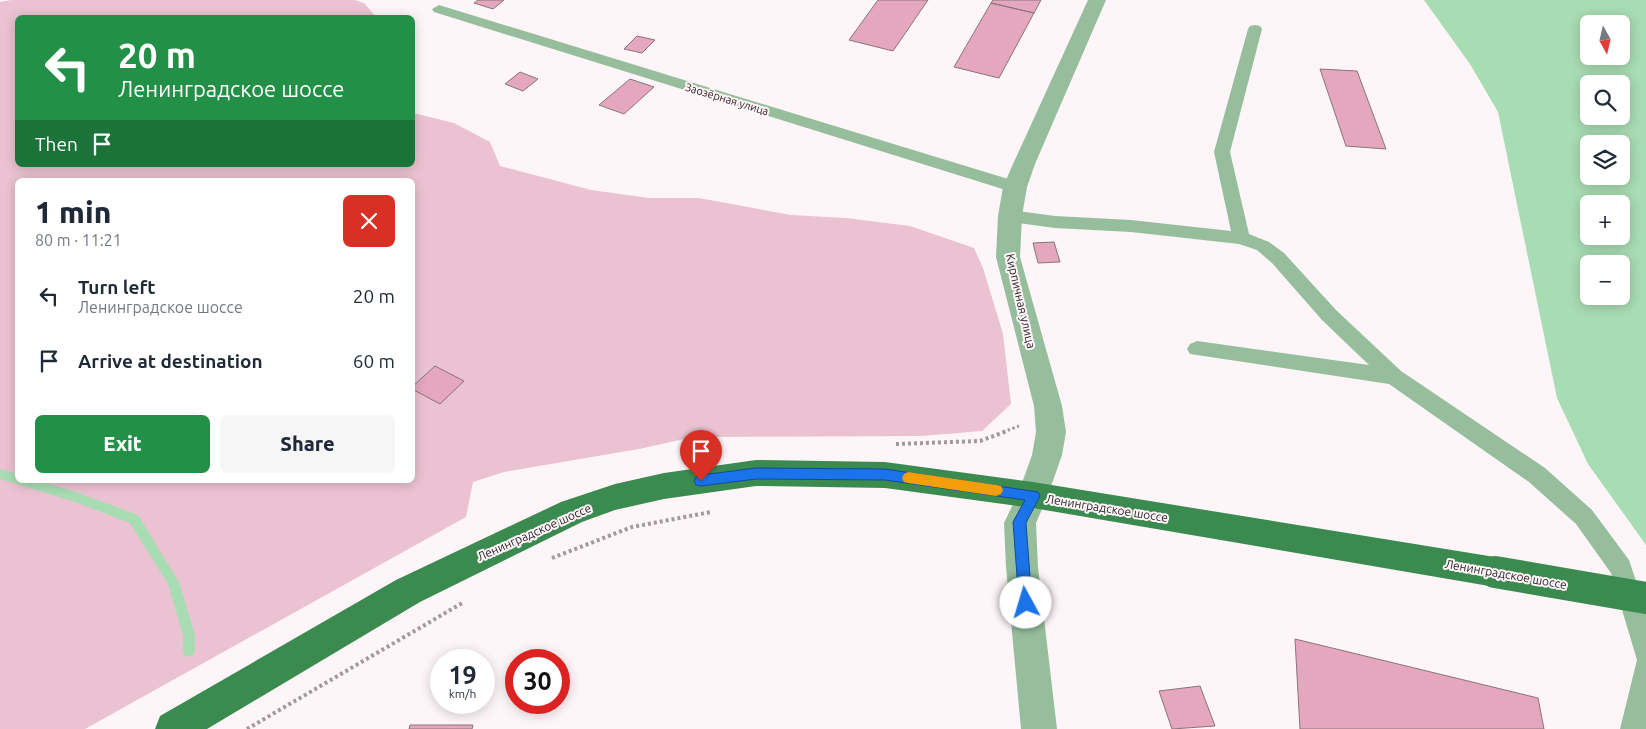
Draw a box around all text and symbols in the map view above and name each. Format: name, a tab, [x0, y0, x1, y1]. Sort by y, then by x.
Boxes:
north arrow	[1580, 15, 1630, 65]
map controls	[1580, 15, 1630, 305]
icon: left	[35, 35, 100, 100]
text: 20 m	[118, 35, 196, 75]
button: search	[1580, 75, 1630, 125]
text: Ленинградское шоссе	[118, 76, 345, 101]
street label: Заозёрная улица	[684, 81, 770, 117]
icon: arrive	[88, 130, 116, 158]
text: Then	[35, 133, 78, 155]
button: layers	[1580, 135, 1630, 185]
text: 1 min	[35, 195, 111, 229]
button: close	[343, 195, 395, 247]
button: +	[1580, 195, 1630, 245]
text: 80 m · 11:21	[35, 231, 122, 249]
street label: Кирпичная улица	[1004, 252, 1038, 350]
button: −	[1580, 255, 1630, 305]
text: Turn left	[78, 276, 156, 298]
icon: left	[35, 282, 63, 310]
text: 20 m	[353, 285, 395, 307]
text: Ленинградское шоссе	[78, 298, 243, 316]
icon: arrive	[35, 347, 63, 375]
text: Arrive at destination	[78, 350, 263, 372]
text: 60 m	[353, 350, 395, 372]
button: Exit	[35, 415, 210, 473]
button: Share	[220, 415, 395, 473]
pin	[680, 430, 722, 481]
icon: arrive	[687, 437, 715, 465]
street label: Ленинградское шоссе	[1045, 492, 1169, 524]
street label: Ленинградское шоссе	[475, 501, 593, 563]
street label: Ленинградское шоссе	[1444, 557, 1568, 591]
position arrow	[999, 576, 1051, 628]
speed limit sign: 30	[505, 649, 570, 714]
text: 19	[448, 661, 477, 689]
text: km/h	[449, 687, 476, 700]

